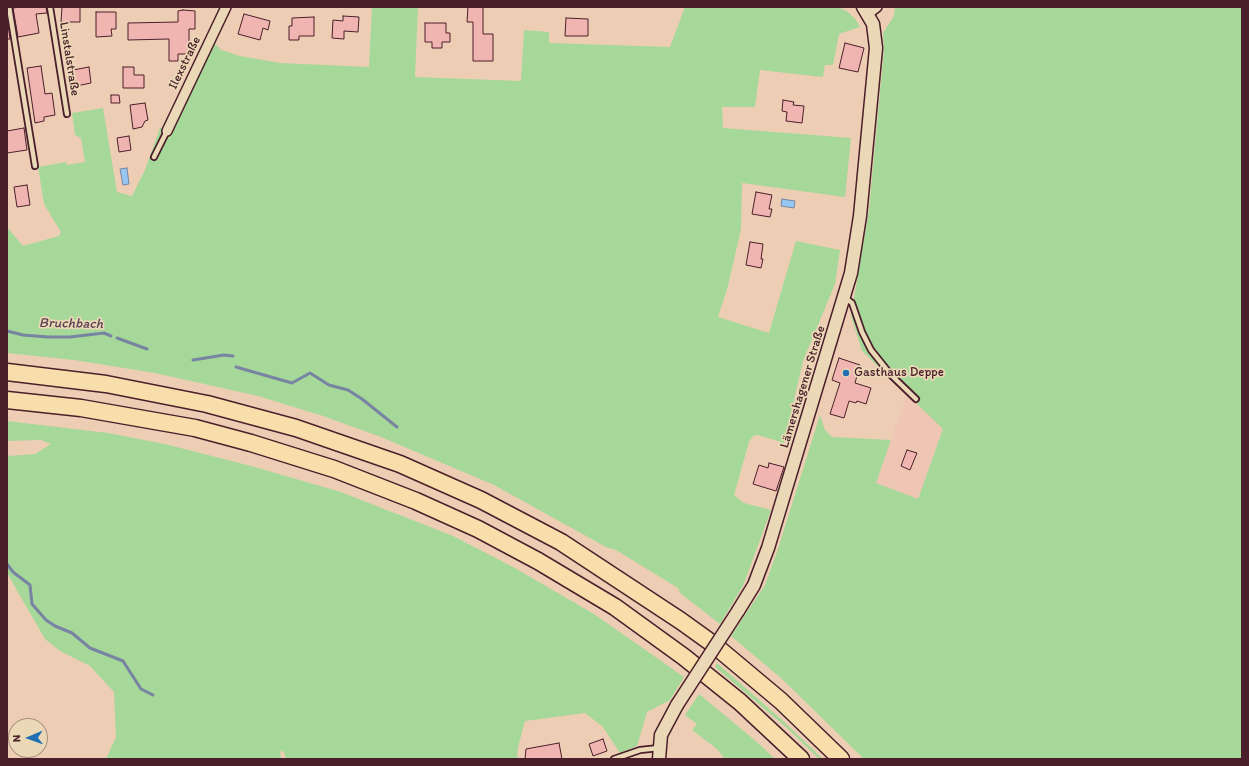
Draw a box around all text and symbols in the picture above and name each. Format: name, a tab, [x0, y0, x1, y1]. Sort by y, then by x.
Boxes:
street label: Linstalstraße	[55, 21, 83, 97]
street label: Ilexstraße	[165, 34, 205, 92]
water label: Bruchbach	[39, 315, 103, 333]
street label: Lämershagener Straße	[777, 324, 829, 450]
place label: Gasthaus Deppe	[854, 365, 944, 381]
marker: Gasthaus Deppe	[841, 368, 851, 378]
north arrow	[8, 718, 48, 758]
text: N	[10, 734, 23, 742]

